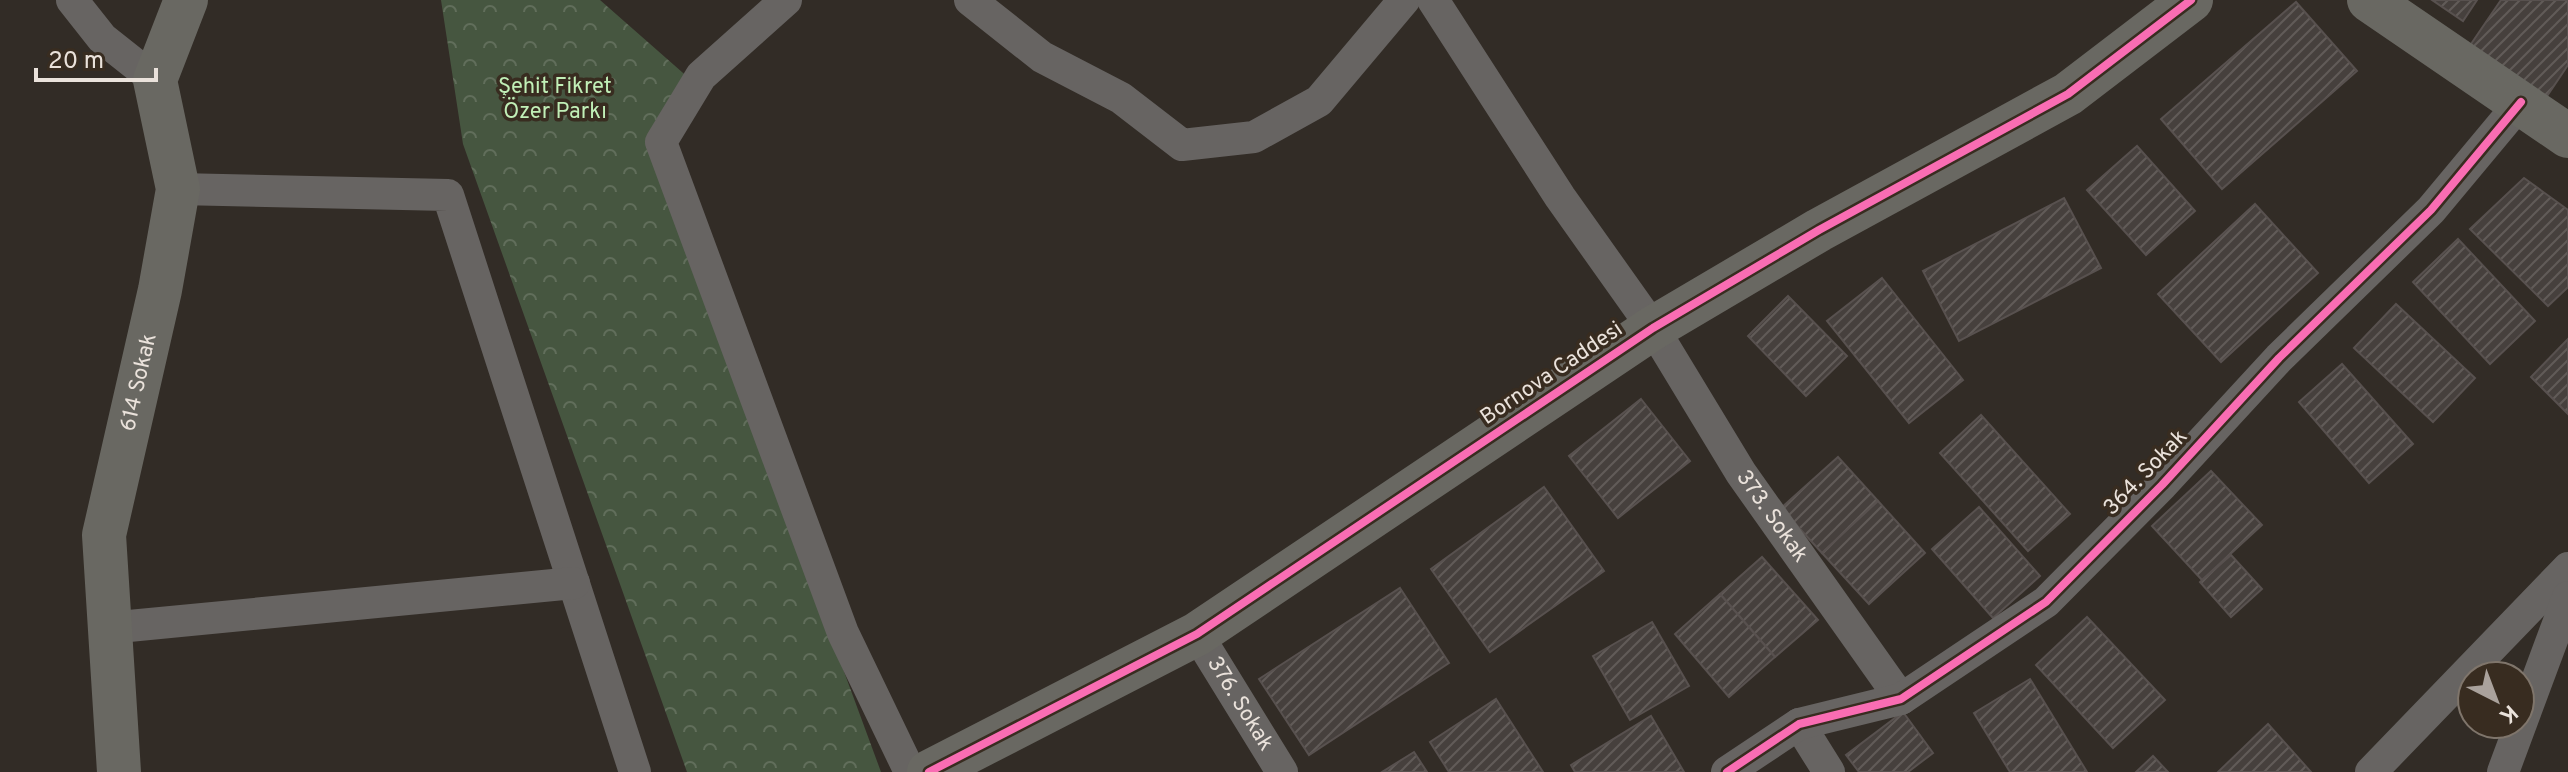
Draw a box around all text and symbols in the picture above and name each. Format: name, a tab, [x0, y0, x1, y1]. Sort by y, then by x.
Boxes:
scale bar	[36, 32, 156, 82]
text: 20 m	[48, 47, 104, 77]
park label: Şehit Fikret Özer Parkı	[498, 74, 612, 126]
street label: Bornova Caddesi	[1476, 316, 1628, 432]
street label: 614 Sokak	[115, 331, 163, 434]
street label: 364. Sokak	[2098, 424, 2194, 522]
street label: 373. Sokak	[1730, 465, 1814, 568]
street label: 376. Sokak	[1201, 652, 1279, 756]
north arrow	[2456, 660, 2536, 740]
text: K	[2493, 698, 2523, 728]

